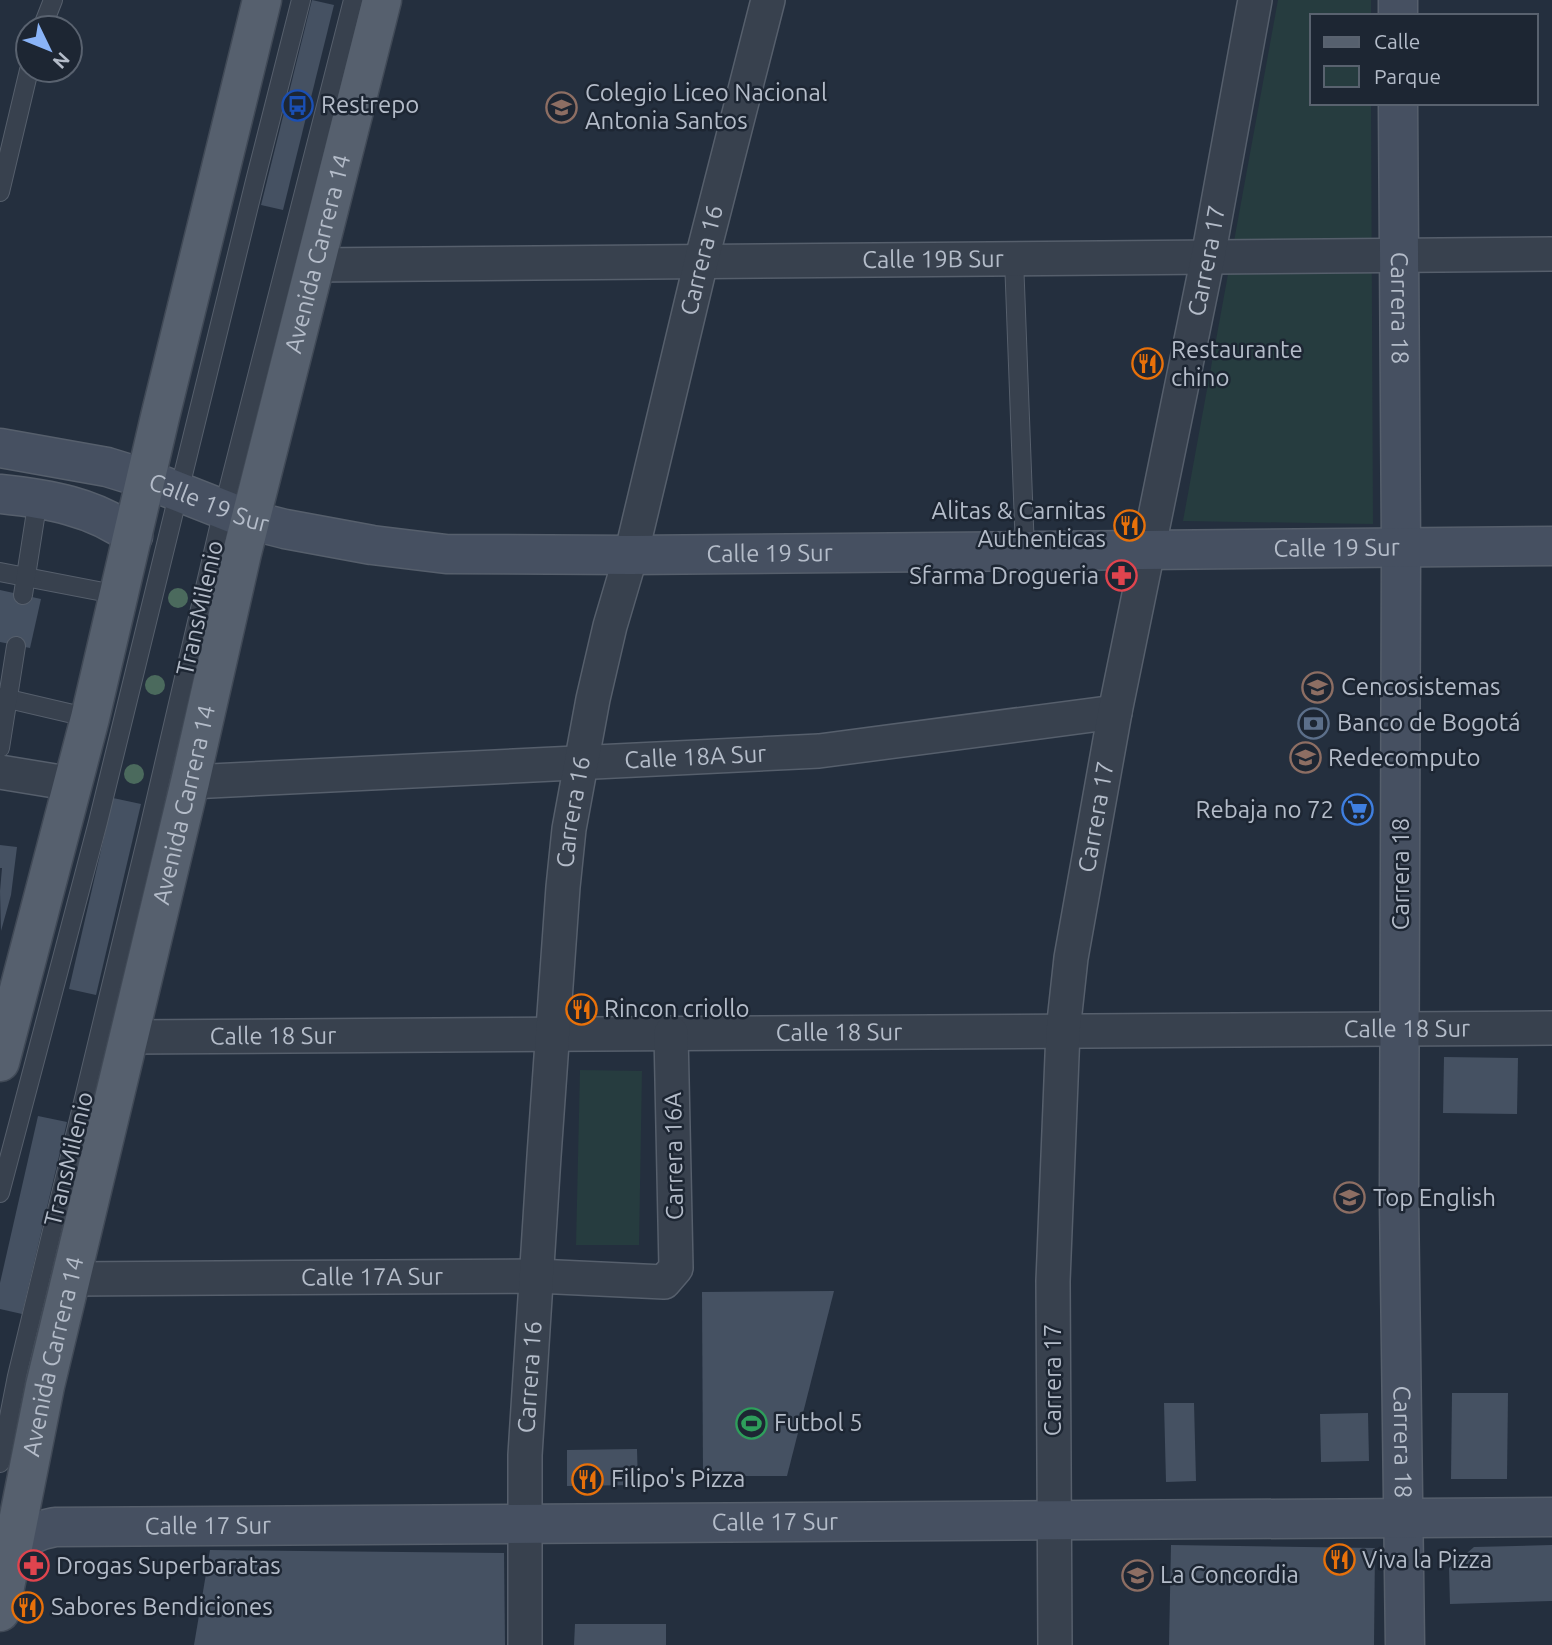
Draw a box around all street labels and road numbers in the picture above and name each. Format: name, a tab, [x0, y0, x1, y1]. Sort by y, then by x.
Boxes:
street label: Avenida Carrera 14	[279, 151, 355, 356]
street label: Carrera 16	[675, 202, 728, 318]
street label: Carrera 17	[1182, 203, 1230, 319]
street label: Calle 19B Sur	[862, 245, 1004, 273]
street label: Carrera 18	[1386, 252, 1414, 364]
street label: Calle 19 Sur	[145, 468, 272, 537]
street label: Calle 19 Sur	[1273, 533, 1400, 562]
street label: TransMilenio	[171, 538, 228, 678]
street label: Calle 19 Sur	[706, 539, 833, 567]
street label: Avenida Carrera 14	[147, 702, 220, 907]
street label: Calle 18A Sur	[624, 740, 767, 774]
street label: Carrera 16	[551, 754, 595, 869]
street label: Carrera 17	[1073, 759, 1119, 875]
street label: Carrera 18	[1387, 818, 1414, 930]
street label: Calle 18 Sur	[1344, 1015, 1470, 1042]
street label: Calle 18 Sur	[776, 1018, 902, 1046]
street label: Calle 18 Sur	[210, 1022, 336, 1049]
street label: TransMilenio	[39, 1089, 98, 1229]
street label: Carrera 16A	[659, 1091, 688, 1220]
street label: Avenida Carrera 14	[17, 1254, 89, 1459]
street label: Calle 17A Sur	[301, 1263, 443, 1291]
street label: Carrera 16	[512, 1320, 546, 1434]
street label: Carrera 17	[1039, 1324, 1066, 1436]
street label: Carrera 18	[1388, 1386, 1417, 1498]
street label: Calle 17 Sur	[712, 1508, 838, 1536]
street label: Calle 17 Sur	[145, 1512, 271, 1539]

